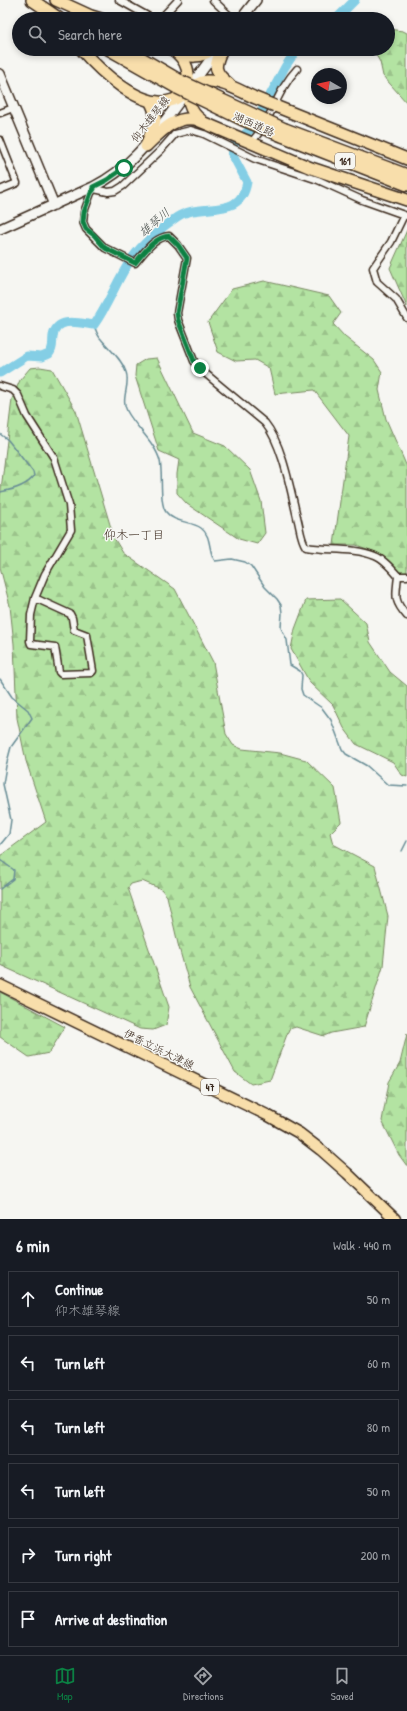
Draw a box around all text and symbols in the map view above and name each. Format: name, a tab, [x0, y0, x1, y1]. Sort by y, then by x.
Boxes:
search box	[12, 12, 395, 56]
icon: search	[26, 23, 48, 45]
text: Search here	[58, 24, 122, 45]
north arrow	[311, 68, 347, 104]
street label: 仰木雄琴線	[128, 93, 172, 145]
street label: 湖西道路	[231, 109, 277, 139]
road number: 161	[335, 153, 355, 169]
route start	[115, 159, 133, 177]
water label: 雄琴川	[135, 204, 173, 240]
route end	[191, 359, 209, 377]
district label: 仰木一丁目	[104, 526, 164, 543]
street label: 伊香立浜大津線	[121, 1026, 197, 1072]
road number: 47	[201, 1079, 219, 1095]
text: 6 min	[16, 1234, 50, 1257]
text: Walk · 440 m	[333, 1236, 391, 1254]
text: Continue	[55, 1279, 103, 1300]
icon: ahead	[17, 1288, 39, 1310]
text: 50 m	[367, 1290, 390, 1308]
text: 仰木雄琴線	[55, 1301, 120, 1319]
icon: left	[17, 1352, 39, 1374]
text: Turn left	[55, 1353, 105, 1374]
text: 60 m	[367, 1354, 390, 1372]
icon: left	[17, 1416, 39, 1438]
text: Turn left	[55, 1417, 105, 1438]
text: 80 m	[367, 1418, 390, 1436]
icon: left	[17, 1480, 39, 1502]
text: Turn left	[55, 1481, 105, 1502]
text: 50 m	[367, 1482, 390, 1500]
icon: right	[17, 1544, 39, 1566]
text: Turn right	[55, 1545, 111, 1566]
text: 200 m	[360, 1546, 390, 1564]
icon: arrive	[17, 1608, 39, 1630]
text: Arrive at destination	[55, 1609, 167, 1630]
tab: Map	[54, 1665, 76, 1703]
tab: Directions	[183, 1665, 224, 1703]
tab: Saved	[331, 1665, 353, 1703]

